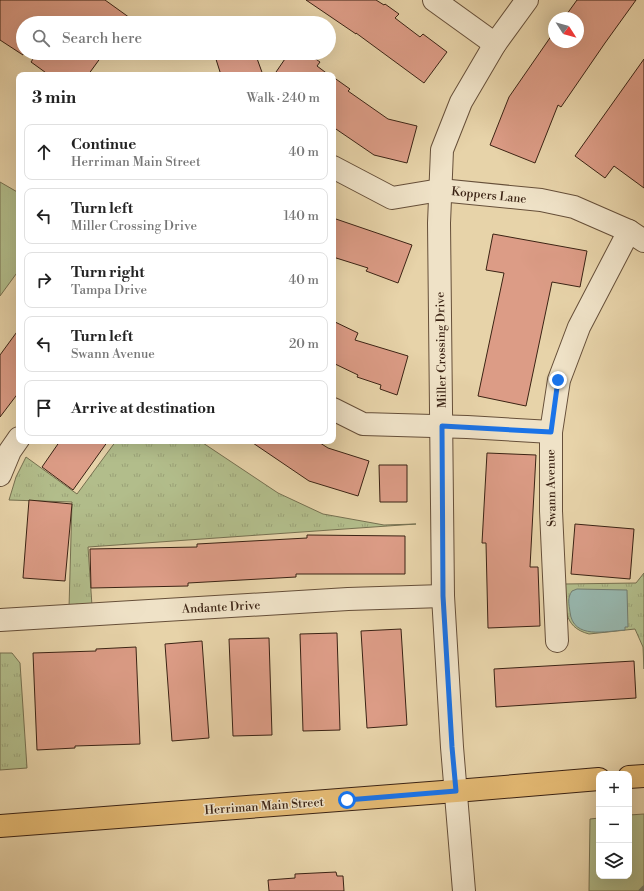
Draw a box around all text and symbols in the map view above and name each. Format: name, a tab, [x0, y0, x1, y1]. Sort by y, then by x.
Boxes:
north arrow	[548, 12, 584, 48]
search box	[16, 16, 336, 60]
icon: search	[30, 27, 52, 49]
text: Search here	[62, 29, 142, 48]
text: 3 min	[32, 87, 76, 109]
text: Walk · 240 m	[246, 90, 320, 106]
text: Continue	[71, 135, 136, 154]
icon: ahead	[33, 141, 55, 163]
text: 40 m	[289, 144, 319, 160]
text: Herriman Main Street	[71, 154, 201, 170]
street label: Koppers Lane	[451, 184, 527, 207]
text: Turn left	[71, 199, 133, 218]
icon: left	[33, 205, 55, 227]
text: 140 m	[283, 208, 319, 224]
text: Miller Crossing Drive	[71, 218, 197, 234]
text: Turn right	[71, 263, 145, 282]
icon: right	[33, 269, 55, 291]
text: 40 m	[289, 272, 319, 288]
text: Tampa Drive	[71, 282, 147, 298]
street label: Miller Crossing Drive	[433, 292, 450, 408]
text: Turn left	[71, 327, 133, 346]
icon: left	[33, 333, 55, 355]
text: 20 m	[289, 336, 319, 352]
text: Swann Avenue	[71, 346, 155, 362]
route end	[549, 371, 567, 389]
icon: arrive	[33, 397, 55, 419]
text: Arrive at destination	[71, 399, 215, 418]
street label: Swann Avenue	[543, 449, 560, 527]
street label: Andante Drive	[180, 598, 261, 617]
map controls	[596, 771, 632, 879]
button: +	[596, 771, 632, 807]
route start	[338, 791, 356, 809]
street label: Herriman Main Street	[204, 795, 325, 818]
button: −	[596, 807, 632, 843]
button: layers	[596, 843, 632, 879]

